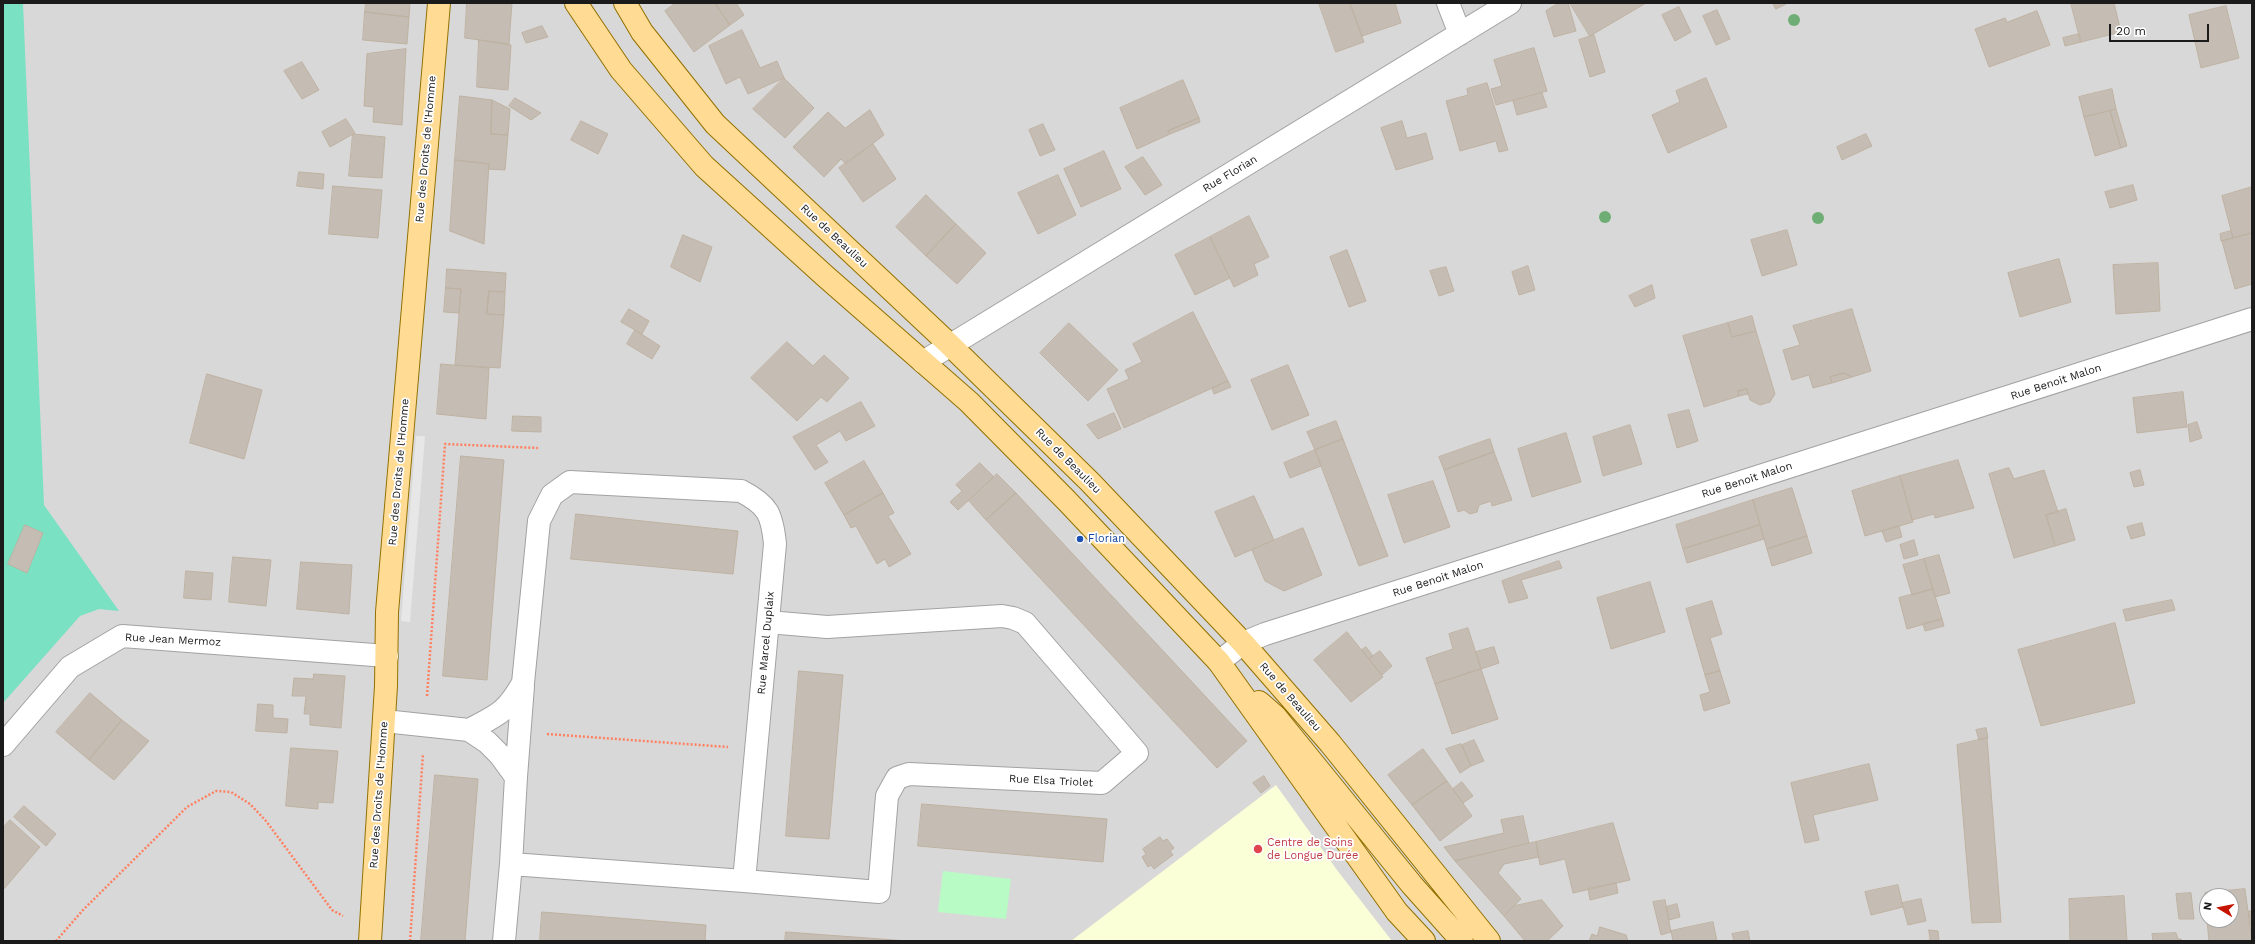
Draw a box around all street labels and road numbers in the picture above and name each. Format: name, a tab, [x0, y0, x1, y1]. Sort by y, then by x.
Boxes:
street label: Rue des Droits de l'Homme	[413, 75, 439, 223]
street label: Rue Florian	[1200, 153, 1260, 195]
street label: Rue de Beaulieu	[798, 201, 870, 271]
street label: Rue Benoit Malon	[2009, 361, 2103, 403]
street label: Rue des Droits de l'Homme	[386, 398, 412, 546]
street label: Rue de Beaulieu	[1033, 426, 1103, 496]
street label: Rue Benoit Malon	[1700, 459, 1794, 501]
street label: Rue Benoit Malon	[1391, 558, 1485, 600]
street label: Rue Marcel Duplaix	[755, 591, 777, 695]
street label: Rue Jean Mermoz	[125, 631, 221, 649]
street label: Rue de Beaulieu	[1256, 660, 1324, 734]
street label: Rue des Droits de l'Homme	[367, 721, 391, 869]
street label: Rue Elsa Triolet	[1009, 772, 1093, 790]

